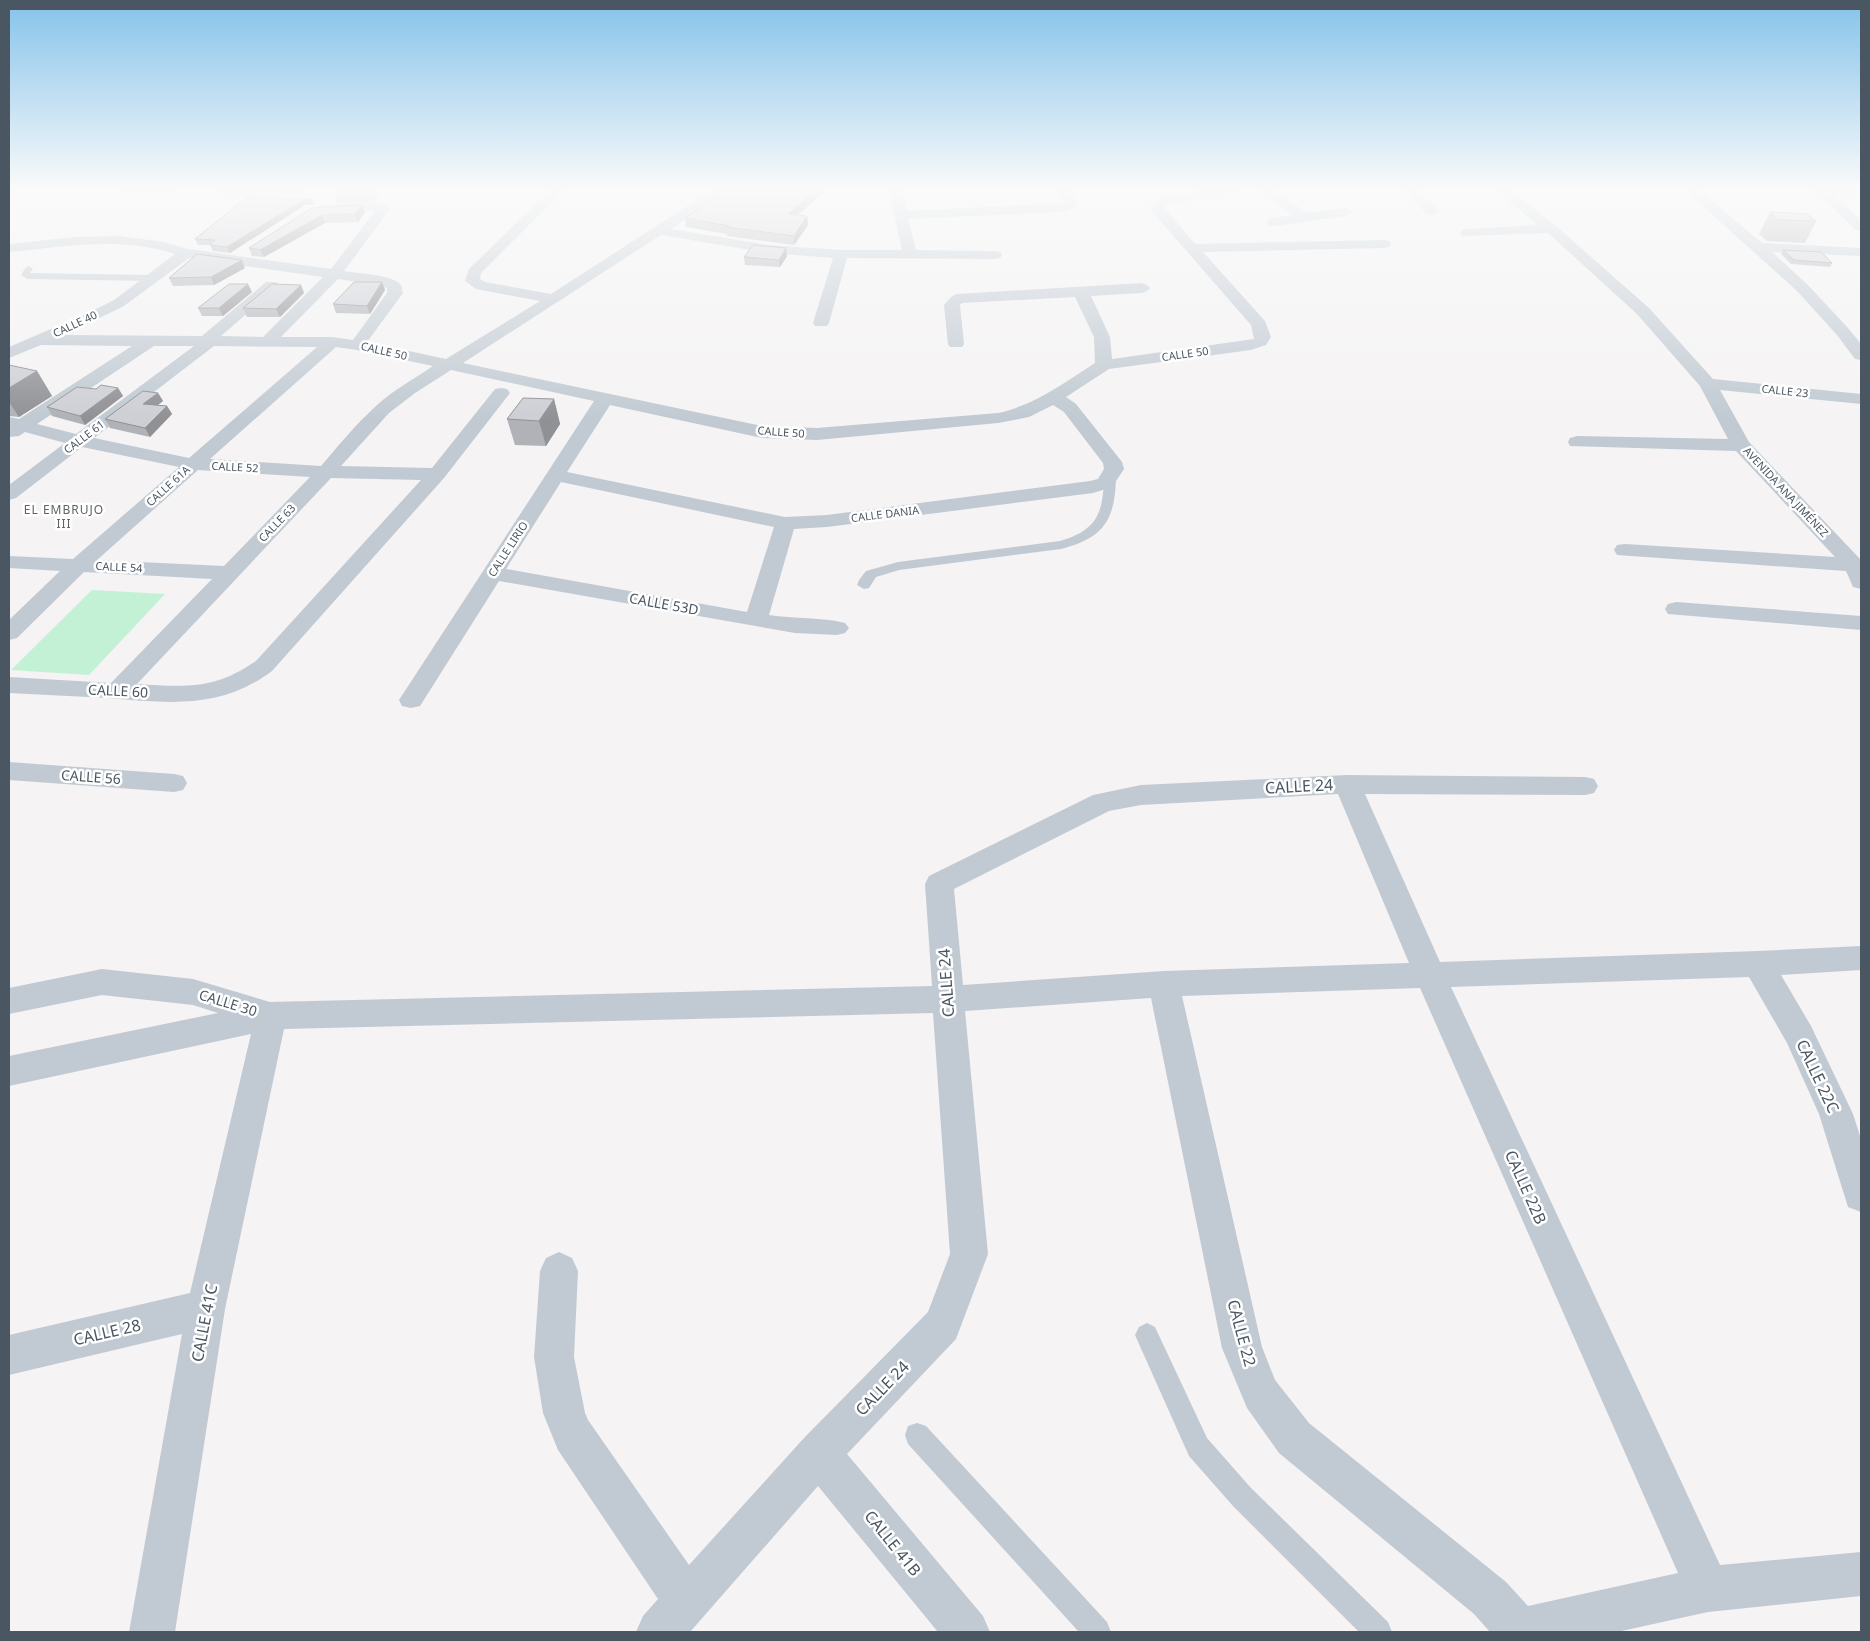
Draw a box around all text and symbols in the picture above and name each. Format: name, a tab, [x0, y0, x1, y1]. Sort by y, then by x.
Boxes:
street label: CALLE 40	[50, 307, 99, 340]
street label: CALLE 50	[359, 338, 409, 363]
street label: CALLE 50	[1161, 343, 1209, 364]
street label: CALLE 23	[1761, 381, 1809, 400]
street label: CALLE 61	[60, 416, 107, 457]
street label: CALLE 50	[757, 422, 805, 441]
street label: AVENIDA ANA JIMÉNEZ	[1741, 443, 1832, 540]
street label: CALLE 52	[211, 458, 259, 475]
street label: CALLE 61A	[143, 461, 194, 509]
district label: EL EMBRUJO III	[24, 501, 104, 532]
street label: CALLE 63	[255, 501, 298, 545]
street label: CALLE DANIA	[850, 502, 921, 525]
street label: CALLE LIRIO	[484, 518, 531, 579]
street label: CALLE 54	[95, 558, 144, 575]
street label: CALLE 53D	[628, 588, 700, 619]
street label: CALLE 60	[88, 679, 148, 702]
street label: CALLE 56	[60, 765, 122, 788]
street label: CALLE 24	[1264, 773, 1334, 799]
street label: CALLE 24	[933, 948, 959, 1018]
street label: CALLE 30	[197, 985, 260, 1020]
street label: CALLE 22C	[1791, 1036, 1845, 1116]
street label: CALLE 22B	[1500, 1146, 1552, 1228]
street label: CALLE 41C	[186, 1282, 222, 1364]
street label: CALLE 22	[1223, 1297, 1261, 1369]
street label: CALLE 28	[71, 1314, 143, 1350]
street label: CALLE 24	[850, 1356, 914, 1420]
street label: CALLE 41B	[860, 1505, 926, 1581]

